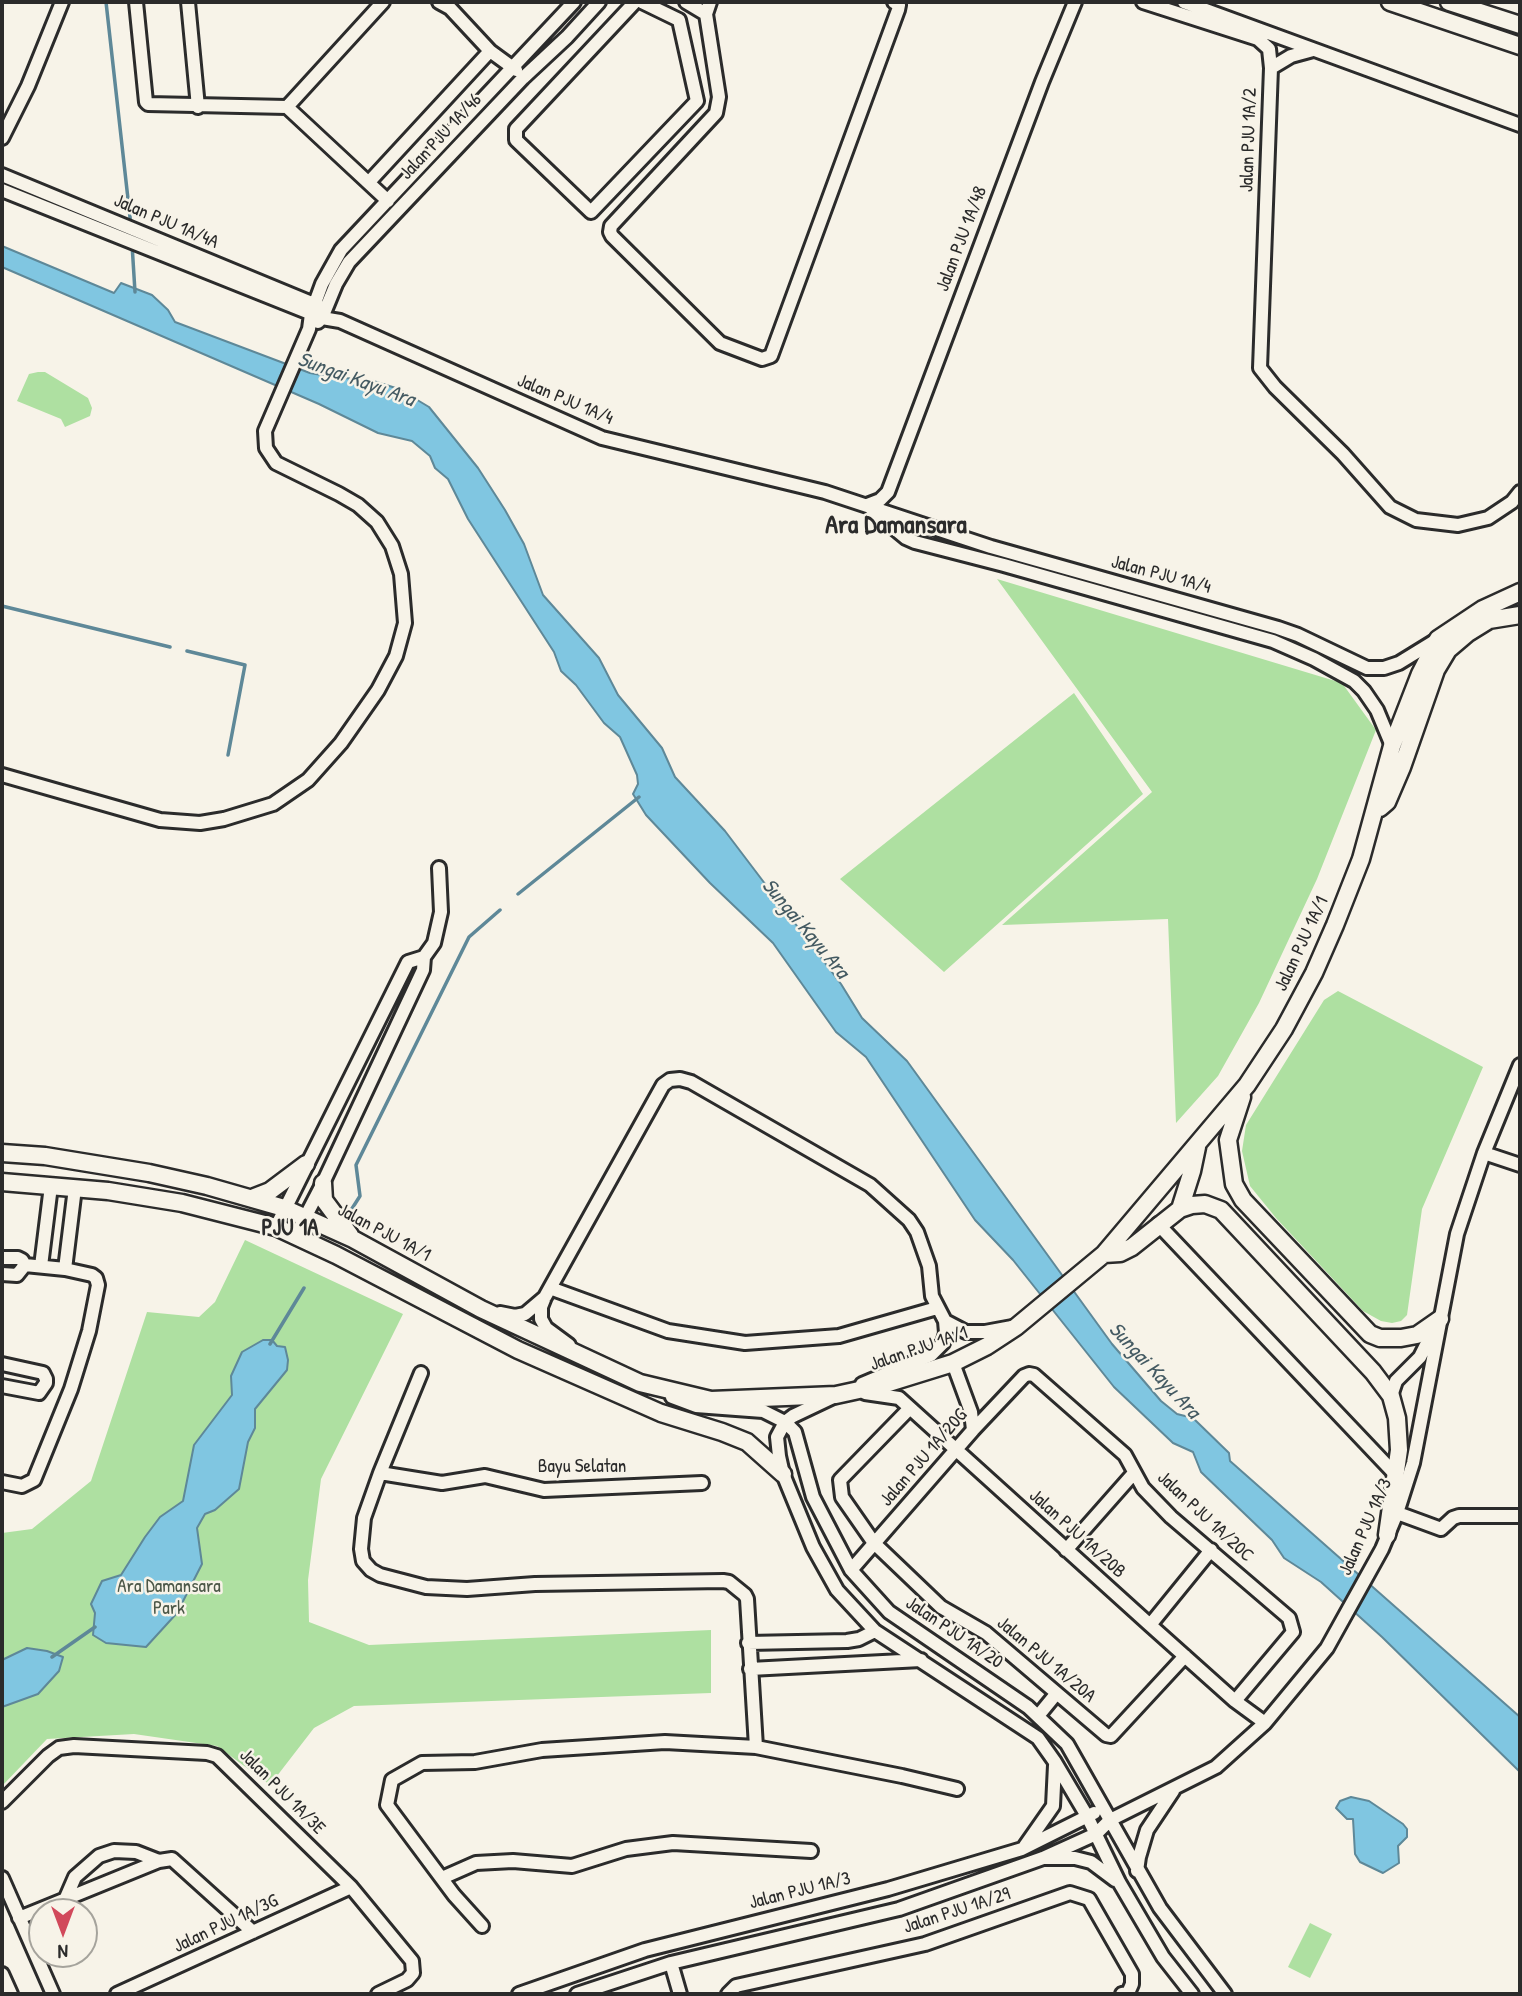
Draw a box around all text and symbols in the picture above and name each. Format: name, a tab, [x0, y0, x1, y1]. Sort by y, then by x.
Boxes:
street label: Jalan PJU 1A/2	[1236, 88, 1262, 192]
street label: Jalan PJU 1A/46	[395, 89, 487, 185]
street label: Jalan PJU 1A/48	[932, 183, 992, 295]
street label: Jalan PJU 1A/4A	[110, 190, 222, 254]
water label: Sungai Kayu Ara	[294, 347, 418, 413]
street label: Jalan PJU 1A/4	[513, 370, 617, 430]
district label: Ara Damansara	[825, 510, 967, 542]
street label: Jalan PJU 1A/4	[1109, 551, 1213, 599]
water label: Sungai Kayu Ara	[756, 874, 854, 984]
street label: Jalan PJU 1A/1	[1270, 893, 1334, 995]
street label: Jalan PJU 1A/1	[334, 1199, 434, 1267]
district label: PJU 1A	[261, 1215, 319, 1243]
water label: Sungai Kayu Ara	[1103, 1318, 1205, 1424]
street label: Jalan PJU 1A/1	[867, 1322, 971, 1376]
street label: Jalan PJU 1A/20G	[875, 1405, 973, 1511]
street label: Bayu Selatan	[538, 1456, 626, 1478]
street label: Jalan PJU 1A/20C	[1152, 1467, 1258, 1567]
street label: Jalan PJU 1A/3	[1335, 1475, 1397, 1579]
street label: Jalan PJU 1A/20B	[1024, 1485, 1130, 1583]
park label: Ara Damansara Park	[117, 1576, 221, 1620]
street label: Jalan PJU 1A/20	[901, 1592, 1007, 1674]
street label: Jalan PJU 1A/20A	[992, 1612, 1100, 1708]
street label: Jalan PJU 1A/3E	[234, 1744, 330, 1840]
street label: Jalan PJU 1A/3	[747, 1867, 853, 1915]
street label: Jalan PJU 1A/29	[901, 1883, 1013, 1939]
street label: Jalan PJU 1A/3G	[170, 1890, 282, 1958]
north arrow	[28, 1898, 98, 1968]
text: N	[58, 1939, 68, 1965]

